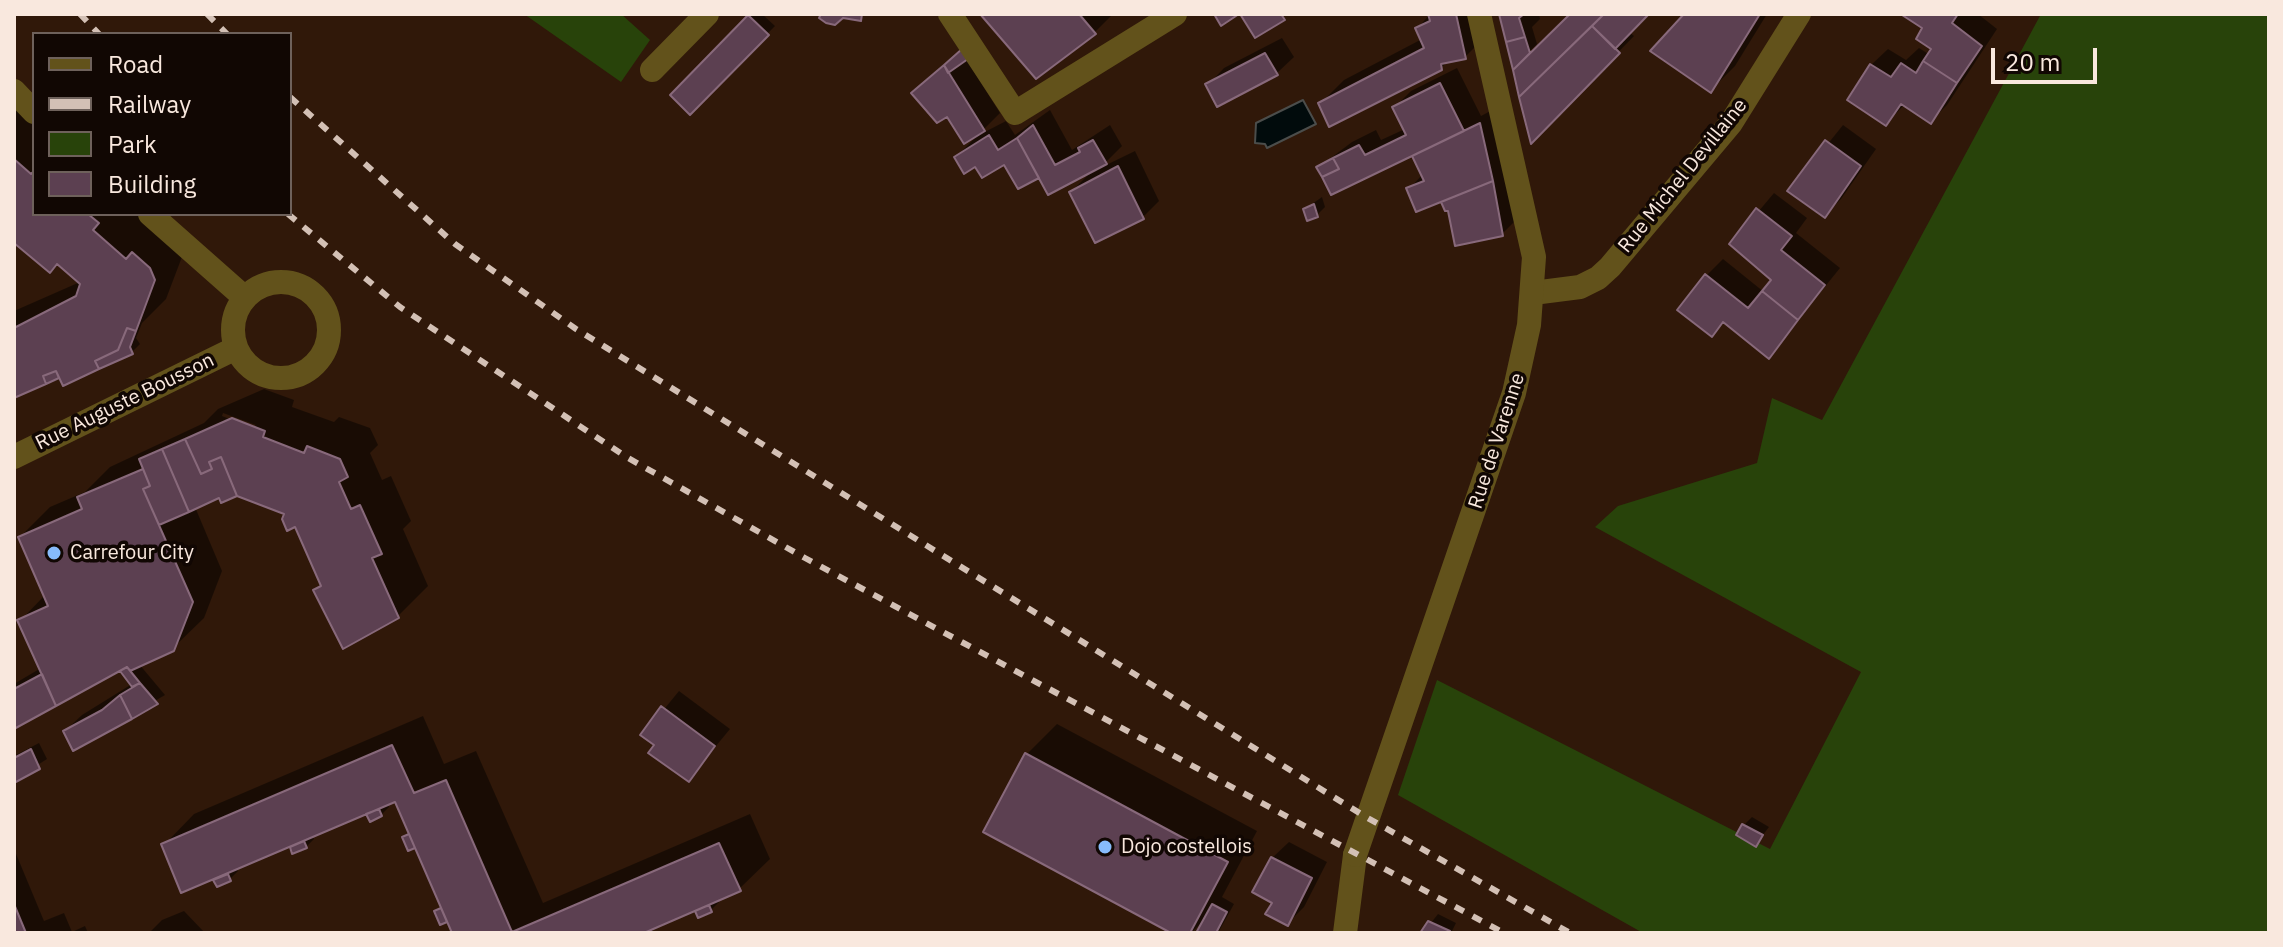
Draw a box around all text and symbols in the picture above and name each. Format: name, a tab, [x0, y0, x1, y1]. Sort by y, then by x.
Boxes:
legend	[32, 32, 292, 216]
scale bar	[1995, 32, 2101, 82]
text: 20 m	[2005, 46, 2060, 78]
text: Road	[108, 48, 163, 80]
text: Railway	[108, 88, 191, 120]
street label: Rue Michel Devillaine	[1613, 94, 1753, 258]
text: Park	[108, 128, 157, 160]
text: Building	[108, 168, 196, 200]
street label: Rue Auguste Bousson	[32, 348, 218, 456]
street label: Rue de Varenne	[1464, 370, 1530, 512]
place label: Carrefour City	[70, 541, 194, 565]
marker: Carrefour City	[45, 544, 63, 562]
place label: Dojo costellois	[1121, 835, 1252, 859]
marker: Dojo costellois	[1096, 838, 1114, 856]

